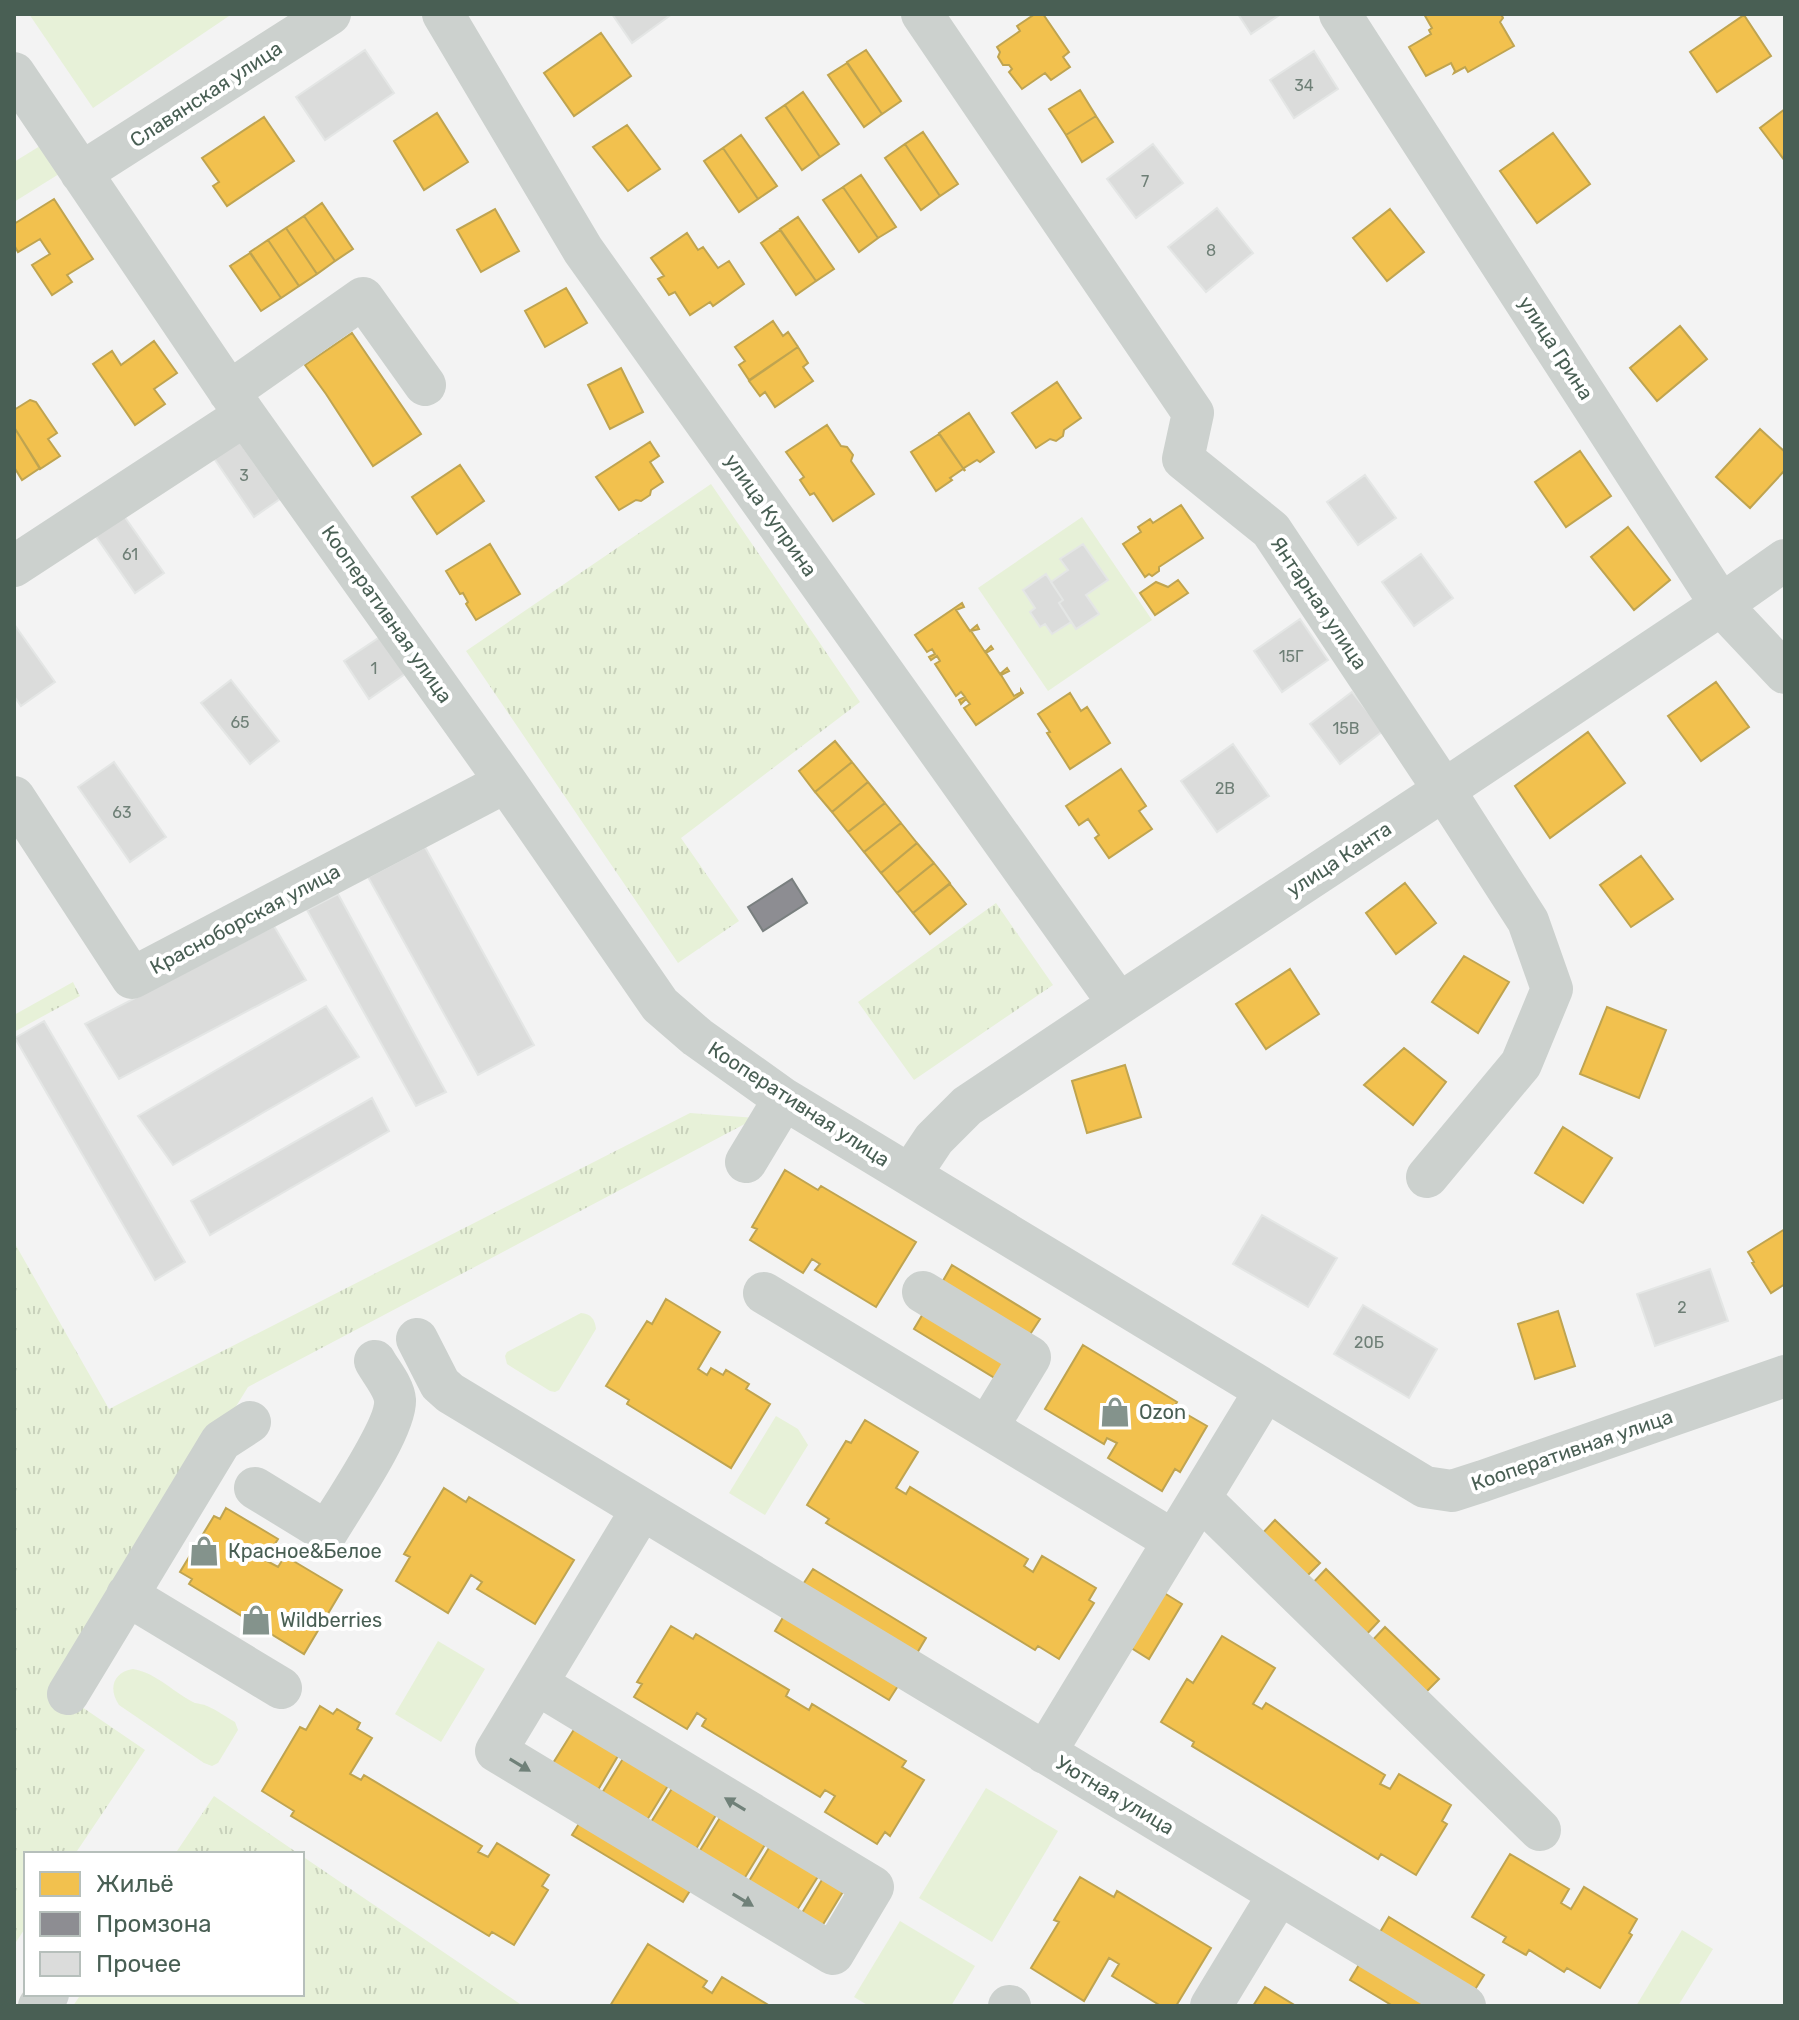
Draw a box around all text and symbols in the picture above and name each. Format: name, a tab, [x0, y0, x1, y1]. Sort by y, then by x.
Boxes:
street label: Славянская улица	[125, 36, 287, 152]
house number: 34	[1294, 76, 1314, 95]
house number: 7	[1141, 172, 1149, 191]
house number: 8	[1206, 241, 1216, 260]
street label: улица Грина	[1514, 292, 1598, 404]
street label: улица Куприна	[720, 449, 822, 581]
house number: 3	[239, 466, 249, 485]
street label: Кооперативная улица	[317, 521, 457, 707]
street label: Янтарная улица	[1266, 532, 1372, 674]
house number: 61	[122, 545, 138, 564]
house number: 15Г	[1279, 647, 1304, 666]
house number: 1	[371, 659, 377, 678]
house number: 65	[230, 713, 250, 732]
house number: 15В	[1332, 719, 1360, 738]
house number: 2В	[1215, 779, 1235, 798]
house number: 63	[112, 803, 132, 822]
street label: улица Канта	[1282, 816, 1396, 902]
street label: Красноборская улица	[146, 859, 344, 979]
street label: Кооперативная улица	[704, 1036, 894, 1172]
house number: 2	[1677, 1298, 1687, 1317]
house number: 20Б	[1354, 1333, 1384, 1352]
shop icon: Ozon	[1098, 1395, 1132, 1429]
place label: Ozon	[1139, 1400, 1186, 1424]
street label: Кооперативная улица	[1468, 1404, 1676, 1496]
shop icon: Красное&Белое	[187, 1534, 221, 1568]
place label: Красное&Белое	[228, 1539, 382, 1563]
shop icon: Wildberries	[239, 1603, 273, 1637]
place label: Wildberries	[280, 1608, 382, 1632]
street label: Уютная улица	[1052, 1750, 1178, 1840]
one-way arrow	[509, 1758, 531, 1772]
one-way arrow	[724, 1797, 746, 1811]
legend	[24, 1852, 304, 1996]
text: Жильё	[96, 1870, 174, 1898]
one-way arrow	[732, 1893, 754, 1907]
text: Промзона	[96, 1910, 212, 1938]
text: Прочее	[96, 1950, 181, 1978]

